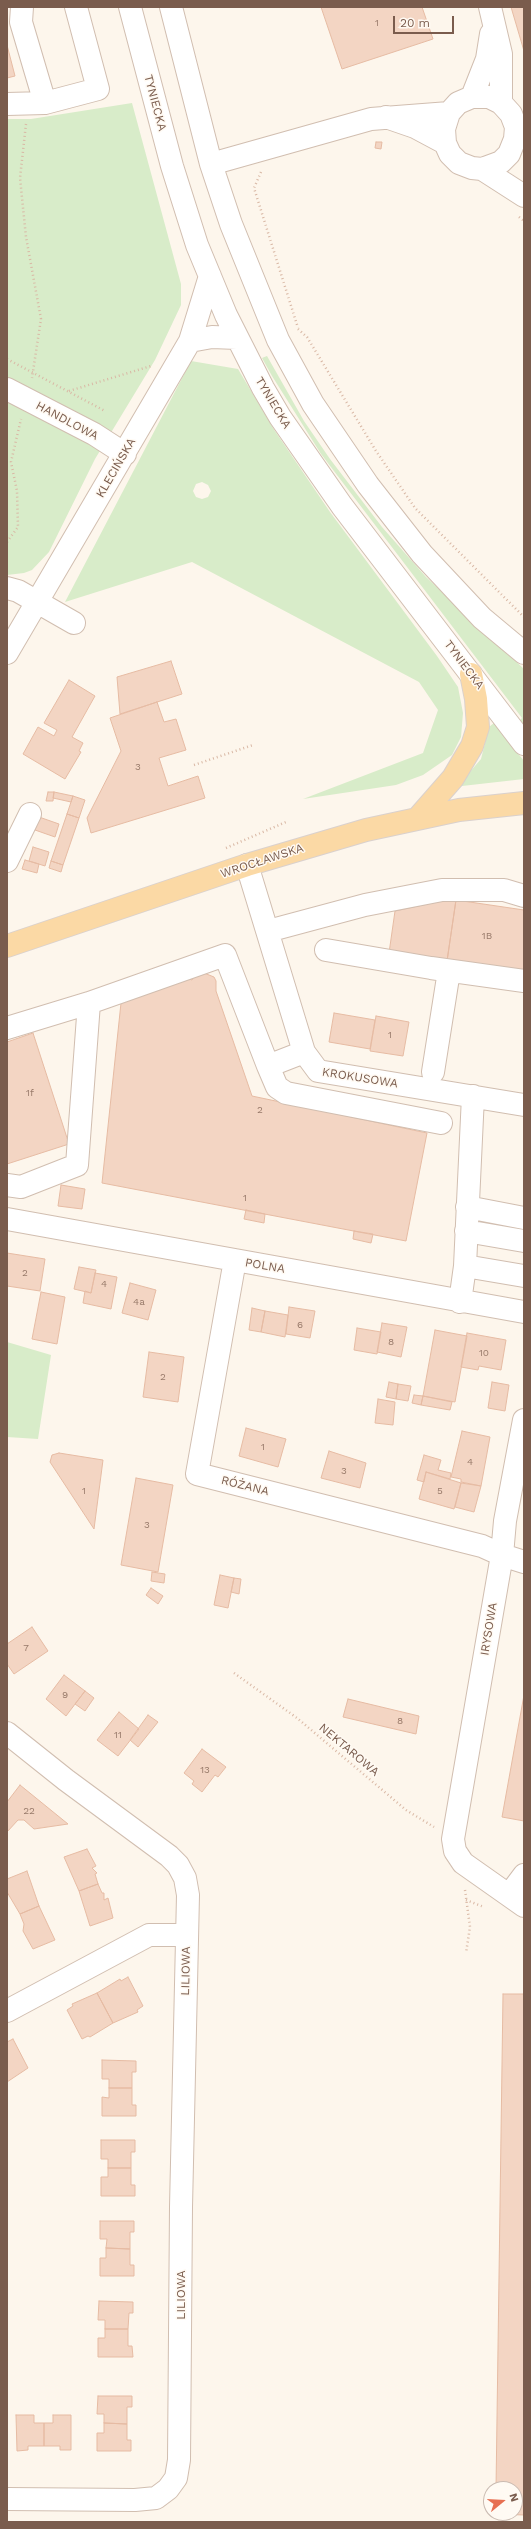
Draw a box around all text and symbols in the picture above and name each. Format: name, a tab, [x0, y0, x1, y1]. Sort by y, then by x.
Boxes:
scale bar	[395, 8, 456, 34]
text: 20 m	[400, 16, 430, 30]
house number: 1	[375, 17, 379, 29]
street label: TYNIECKA	[141, 73, 169, 133]
street label: TYNIECKA	[252, 375, 294, 431]
street label: HANDLOWA	[33, 398, 101, 444]
street label: KLECIŃSKA	[93, 436, 139, 500]
street label: TYNIECKA	[441, 638, 487, 692]
house number: 3	[135, 761, 141, 773]
street label: WROCŁAWSKA	[219, 841, 305, 881]
house number: 1B	[482, 930, 492, 942]
house number: 1	[388, 1029, 392, 1041]
street label: KROKUSOWA	[321, 1065, 399, 1091]
house number: 1f	[26, 1087, 34, 1099]
house number: 2	[257, 1104, 263, 1116]
house number: 1	[243, 1192, 247, 1204]
street label: POLNA	[244, 1255, 286, 1277]
house number: 2	[22, 1267, 28, 1279]
house number: 4	[101, 1278, 107, 1290]
house number: 4a	[133, 1296, 145, 1308]
house number: 6	[297, 1319, 303, 1331]
house number: 8	[388, 1336, 394, 1348]
house number: 10	[479, 1347, 489, 1359]
house number: 2	[160, 1371, 166, 1383]
house number: 1	[261, 1441, 265, 1453]
house number: 4	[467, 1456, 473, 1468]
house number: 3	[341, 1465, 347, 1477]
street label: RÓŻANA	[220, 1473, 270, 1499]
house number: 1	[82, 1485, 86, 1497]
house number: 5	[437, 1485, 443, 1497]
house number: 3	[144, 1519, 150, 1531]
street label: IRYSOWA	[478, 1601, 500, 1657]
house number: 7	[23, 1642, 29, 1654]
house number: 9	[62, 1689, 68, 1701]
house number: 8	[397, 1715, 403, 1727]
street label: NEKTAROWA	[316, 1721, 382, 1779]
house number: 11	[114, 1729, 122, 1741]
house number: 13	[200, 1764, 210, 1776]
house number: 22	[23, 1805, 35, 1817]
street label: LILIOWA	[178, 1946, 194, 1996]
street label: LILIOWA	[174, 2270, 188, 2320]
north arrow	[483, 2481, 523, 2521]
text: N	[506, 2492, 521, 2503]

